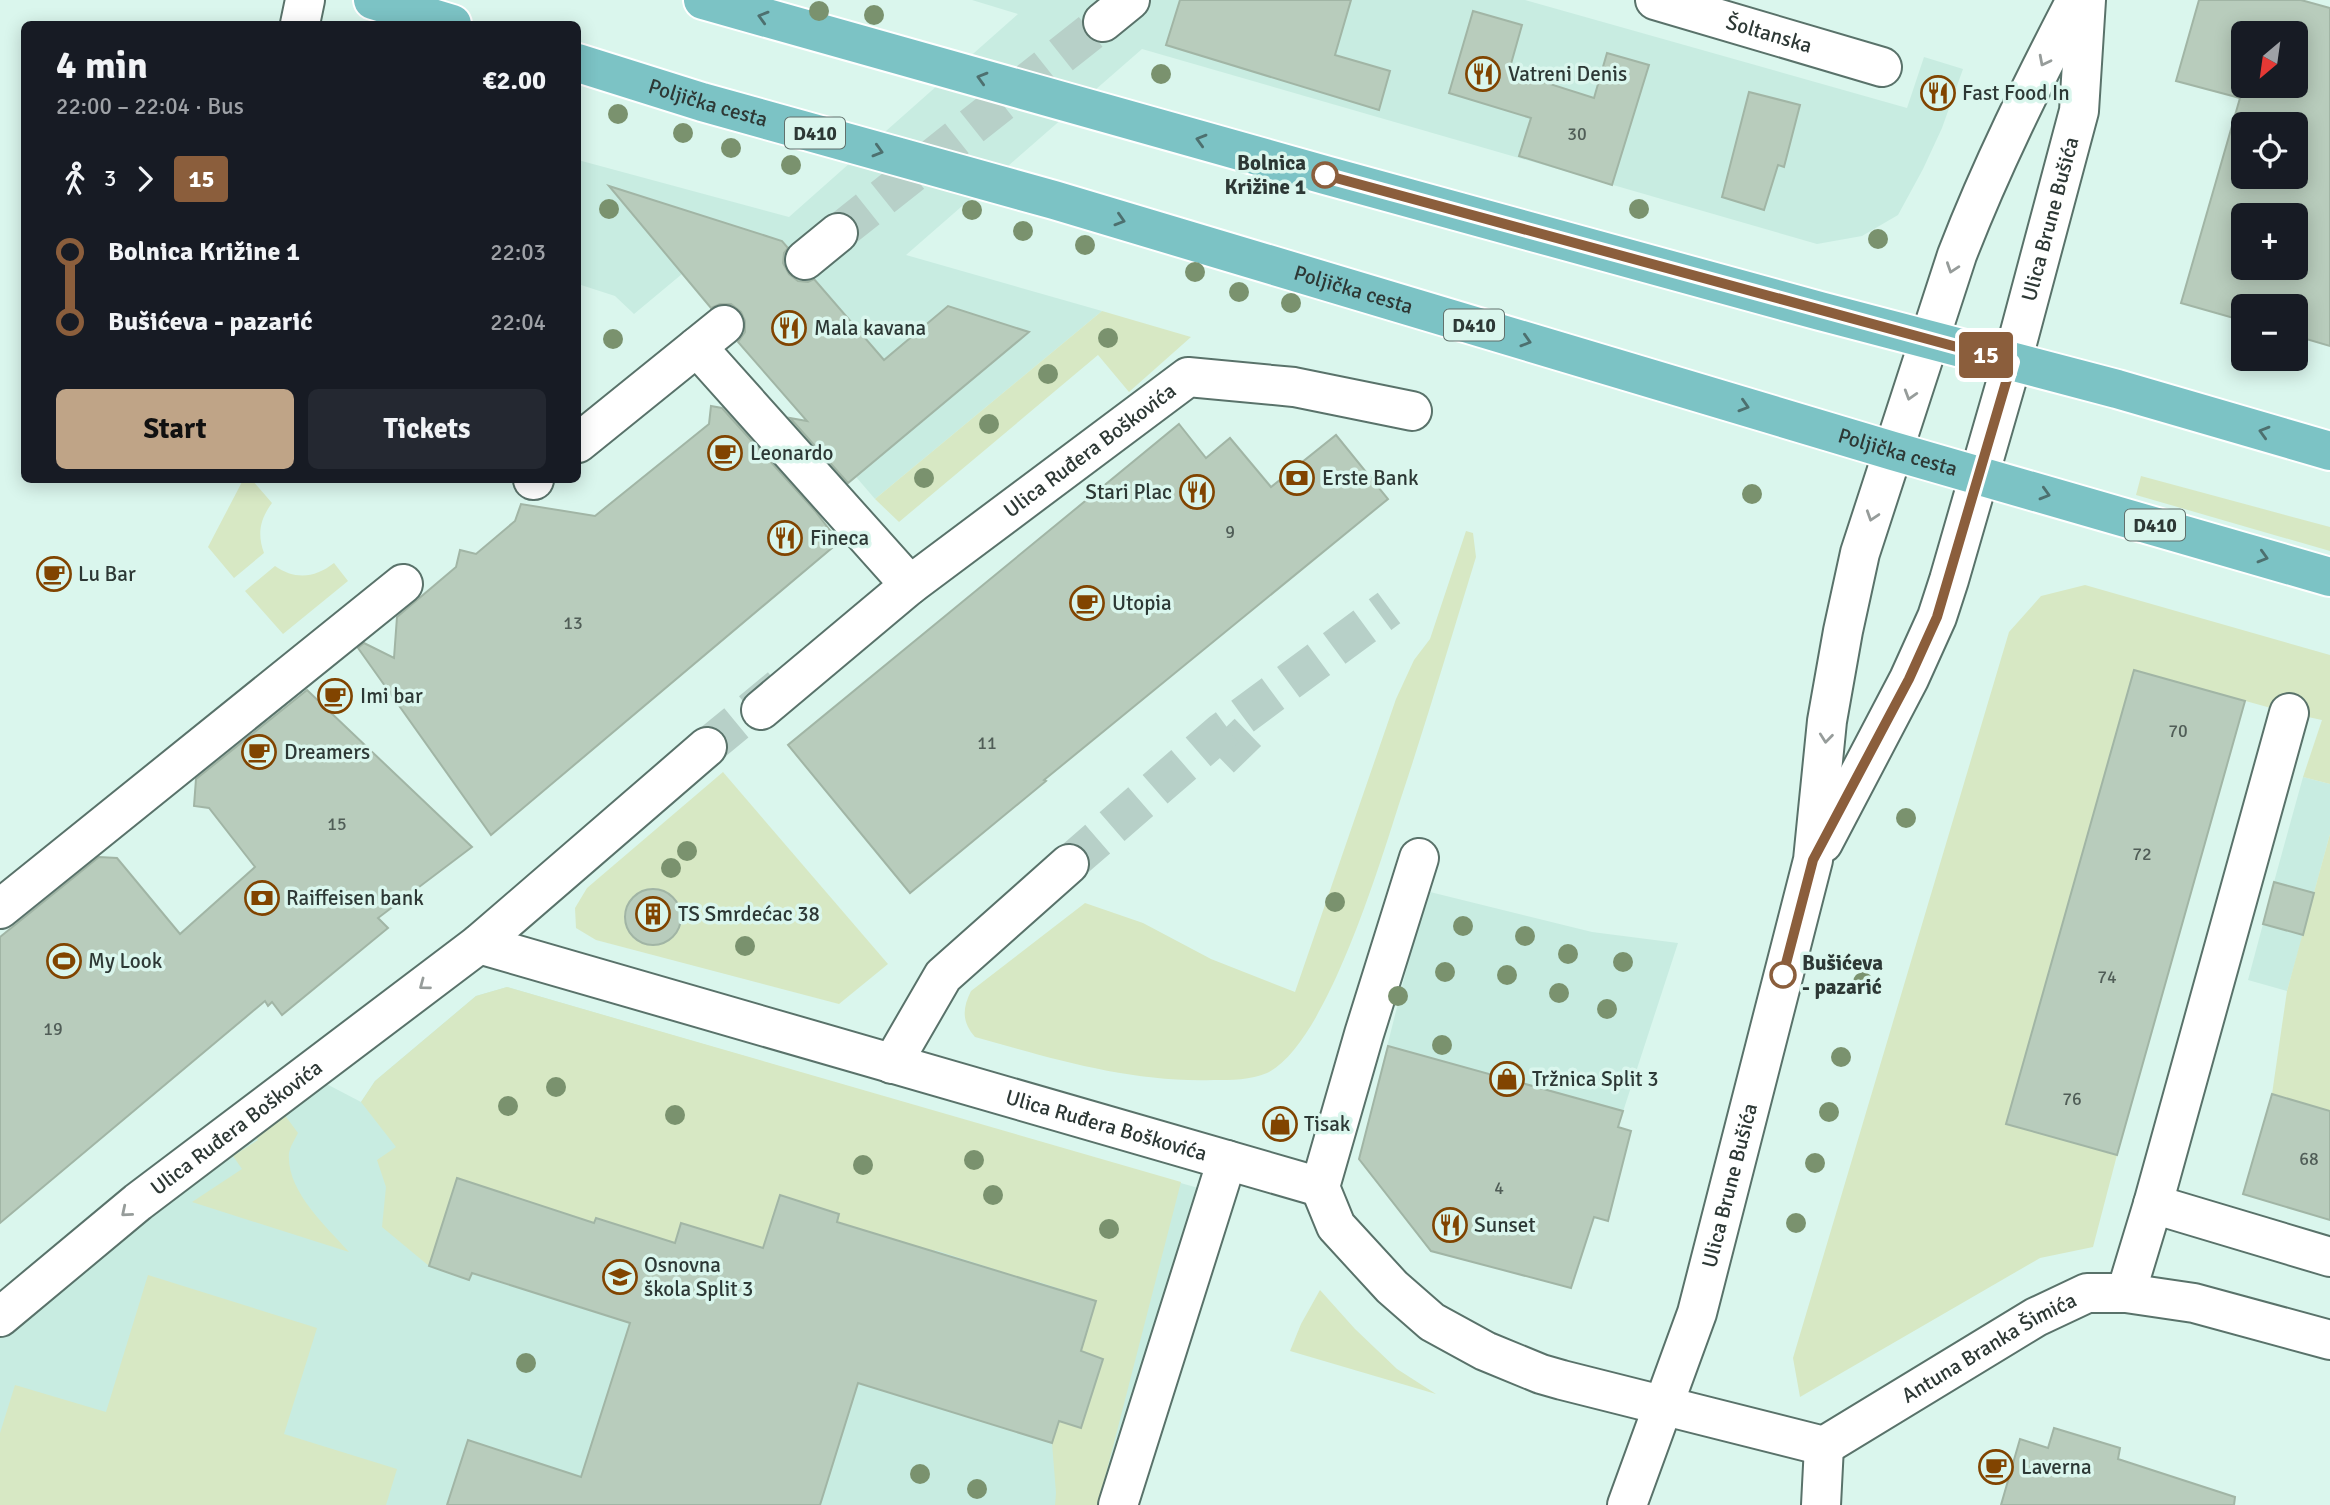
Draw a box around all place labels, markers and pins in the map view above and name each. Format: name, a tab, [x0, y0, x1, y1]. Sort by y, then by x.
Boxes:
restaurant icon: Vatreni Denis	[1464, 55, 1502, 93]
place label: Vatreni Denis	[1508, 61, 1627, 87]
restaurant icon: Fast Food In	[1919, 74, 1957, 112]
place label: Fast Food In	[1962, 80, 2070, 106]
place label: Bolnica Križine 1	[1224, 150, 1306, 200]
marker: Bolnica Križine 1	[1312, 162, 1338, 188]
restaurant icon: Mala kavana	[770, 309, 808, 347]
place label: Mala kavana	[814, 315, 926, 341]
cafe icon: Leonardo	[706, 434, 744, 472]
place label: Leonardo	[750, 440, 834, 466]
bank icon: Erste Bank	[1278, 459, 1316, 497]
place label: Erste Bank	[1322, 465, 1419, 491]
restaurant icon: Stari Plac	[1178, 473, 1216, 511]
place label: Stari Plac	[1085, 479, 1172, 505]
restaurant icon: Fineca	[766, 519, 804, 557]
place label: Fineca	[810, 525, 869, 551]
cafe icon: Lu Bar	[35, 555, 73, 593]
place label: Lu Bar	[78, 561, 136, 587]
cafe icon: Utopia	[1068, 584, 1106, 622]
place label: Utopia	[1112, 590, 1172, 616]
cafe icon: Imi bar	[316, 677, 354, 715]
place label: Imi bar	[360, 683, 423, 709]
cafe icon: Dreamers	[240, 733, 278, 771]
place label: Dreamers	[284, 739, 370, 765]
bank icon: Raiffeisen bank	[243, 879, 281, 917]
place label: Raiffeisen bank	[286, 885, 424, 911]
building icon: TS Smrdećac 38	[634, 895, 672, 933]
place label: TS Smrdećac 38	[678, 901, 820, 927]
sports icon: My Look	[45, 942, 83, 980]
place label: My Look	[88, 948, 163, 974]
place label: Bušićeva - pazarić	[1802, 950, 1883, 1000]
marker: Bušićeva - pazarić	[1770, 962, 1796, 988]
shop icon: Tržnica Split 3	[1488, 1060, 1526, 1098]
place label: Tržnica Split 3	[1532, 1066, 1659, 1092]
shop icon: Tisak	[1261, 1105, 1299, 1143]
place label: Tisak	[1304, 1111, 1351, 1137]
restaurant icon: Sunset	[1431, 1206, 1469, 1244]
place label: Sunset	[1474, 1212, 1536, 1238]
place label: Osnovna škola Split 3	[644, 1252, 753, 1302]
school or university icon: Osnovna škola Split 3	[601, 1258, 639, 1296]
cafe icon: Laverna	[1977, 1448, 2015, 1486]
place label: Laverna	[2021, 1454, 2092, 1480]

